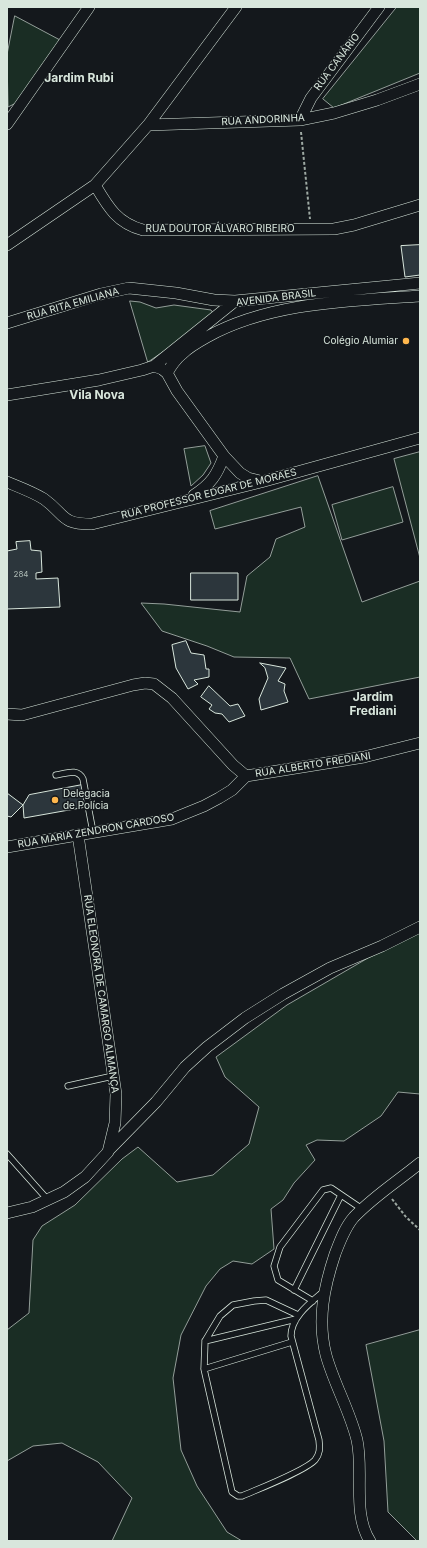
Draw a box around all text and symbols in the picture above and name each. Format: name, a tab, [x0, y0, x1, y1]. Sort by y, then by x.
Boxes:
street label: RUA CANÁRIO	[312, 31, 362, 93]
district label: Jardim Rubi	[44, 71, 114, 85]
street label: RUA ANDORINHA	[221, 112, 305, 128]
street label: RUA DOUTOR ÁLVARO RIBEIRO	[145, 223, 295, 235]
street label: RUA RITA EMILIANA	[26, 285, 120, 323]
street label: AVENIDA BRASIL	[235, 287, 317, 309]
place label: Colégio Alumiar	[323, 335, 398, 347]
marker: Colégio Alumiar	[401, 336, 411, 346]
district label: Vila Nova	[69, 388, 125, 402]
street label: RUA PROFESSOR EDGAR DE MORAES	[120, 466, 298, 522]
house number: 284	[14, 570, 28, 580]
district label: Jardim Frediani	[349, 690, 397, 718]
street label: RUA ALBERTO FREDIANI	[254, 750, 372, 780]
place label: Delegacia de Polícia	[63, 788, 110, 812]
marker: Delegacia de Polícia	[50, 795, 60, 805]
street label: RUA MARIA ZENDRON CARDOSO	[17, 811, 175, 851]
street label: RUA ELEONORA DE CAMARGO ALMANÇA	[81, 894, 121, 1094]

